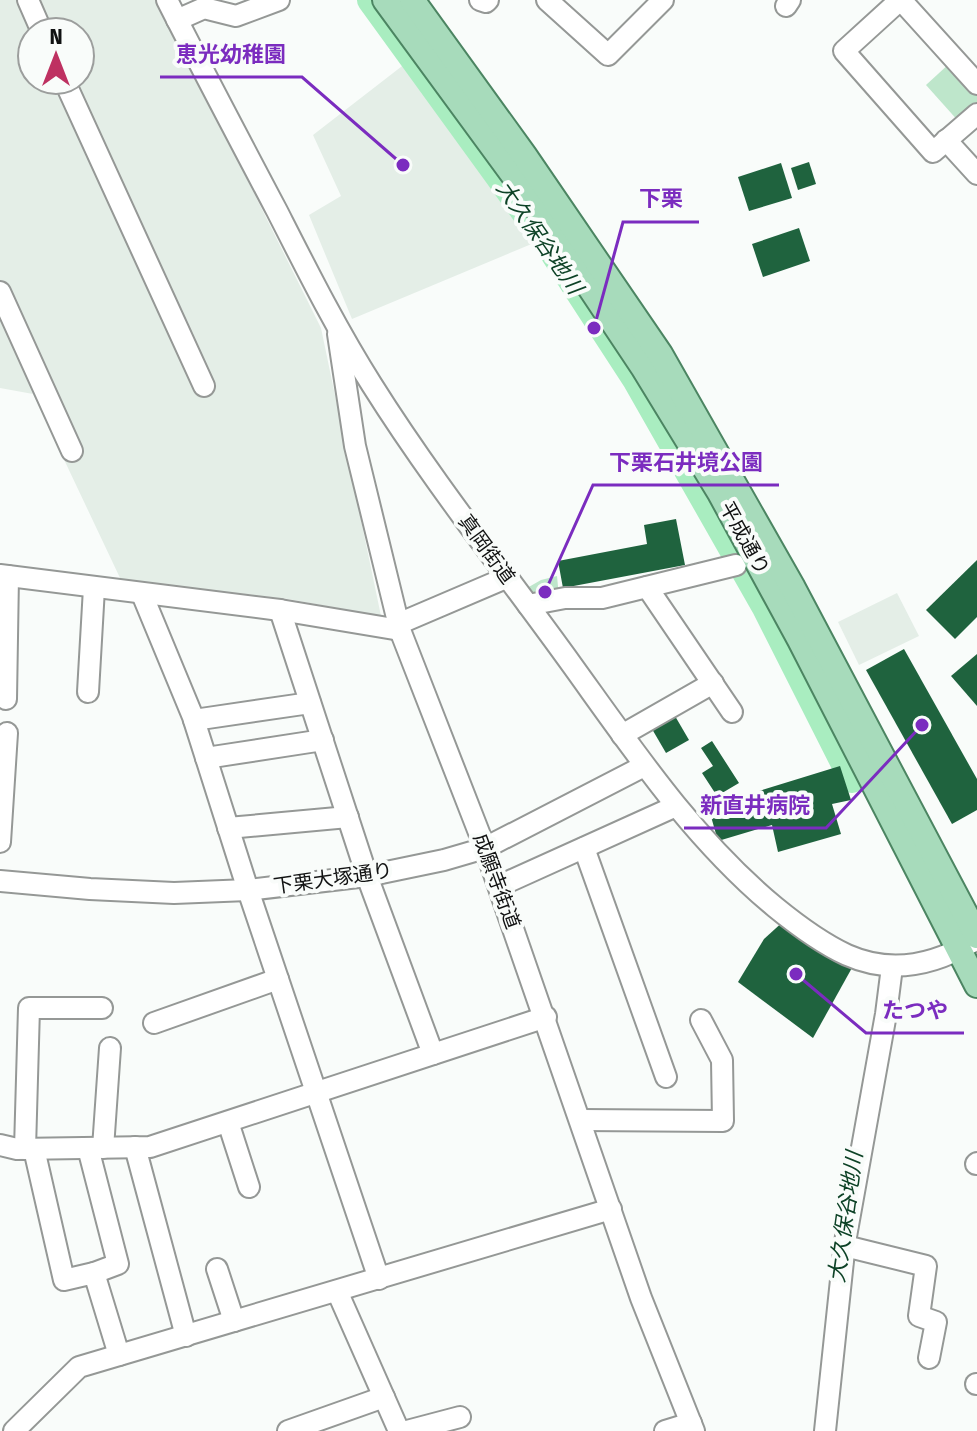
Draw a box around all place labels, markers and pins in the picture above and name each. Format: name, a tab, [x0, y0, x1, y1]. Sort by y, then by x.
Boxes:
callout: 恵光幼稚園	[160, 31, 302, 77]
callout: 下栗	[623, 176, 699, 222]
callout: 下栗石井境公園	[593, 439, 779, 485]
callout: 新直井病院	[684, 782, 826, 828]
callout: たつや	[866, 987, 964, 1033]

